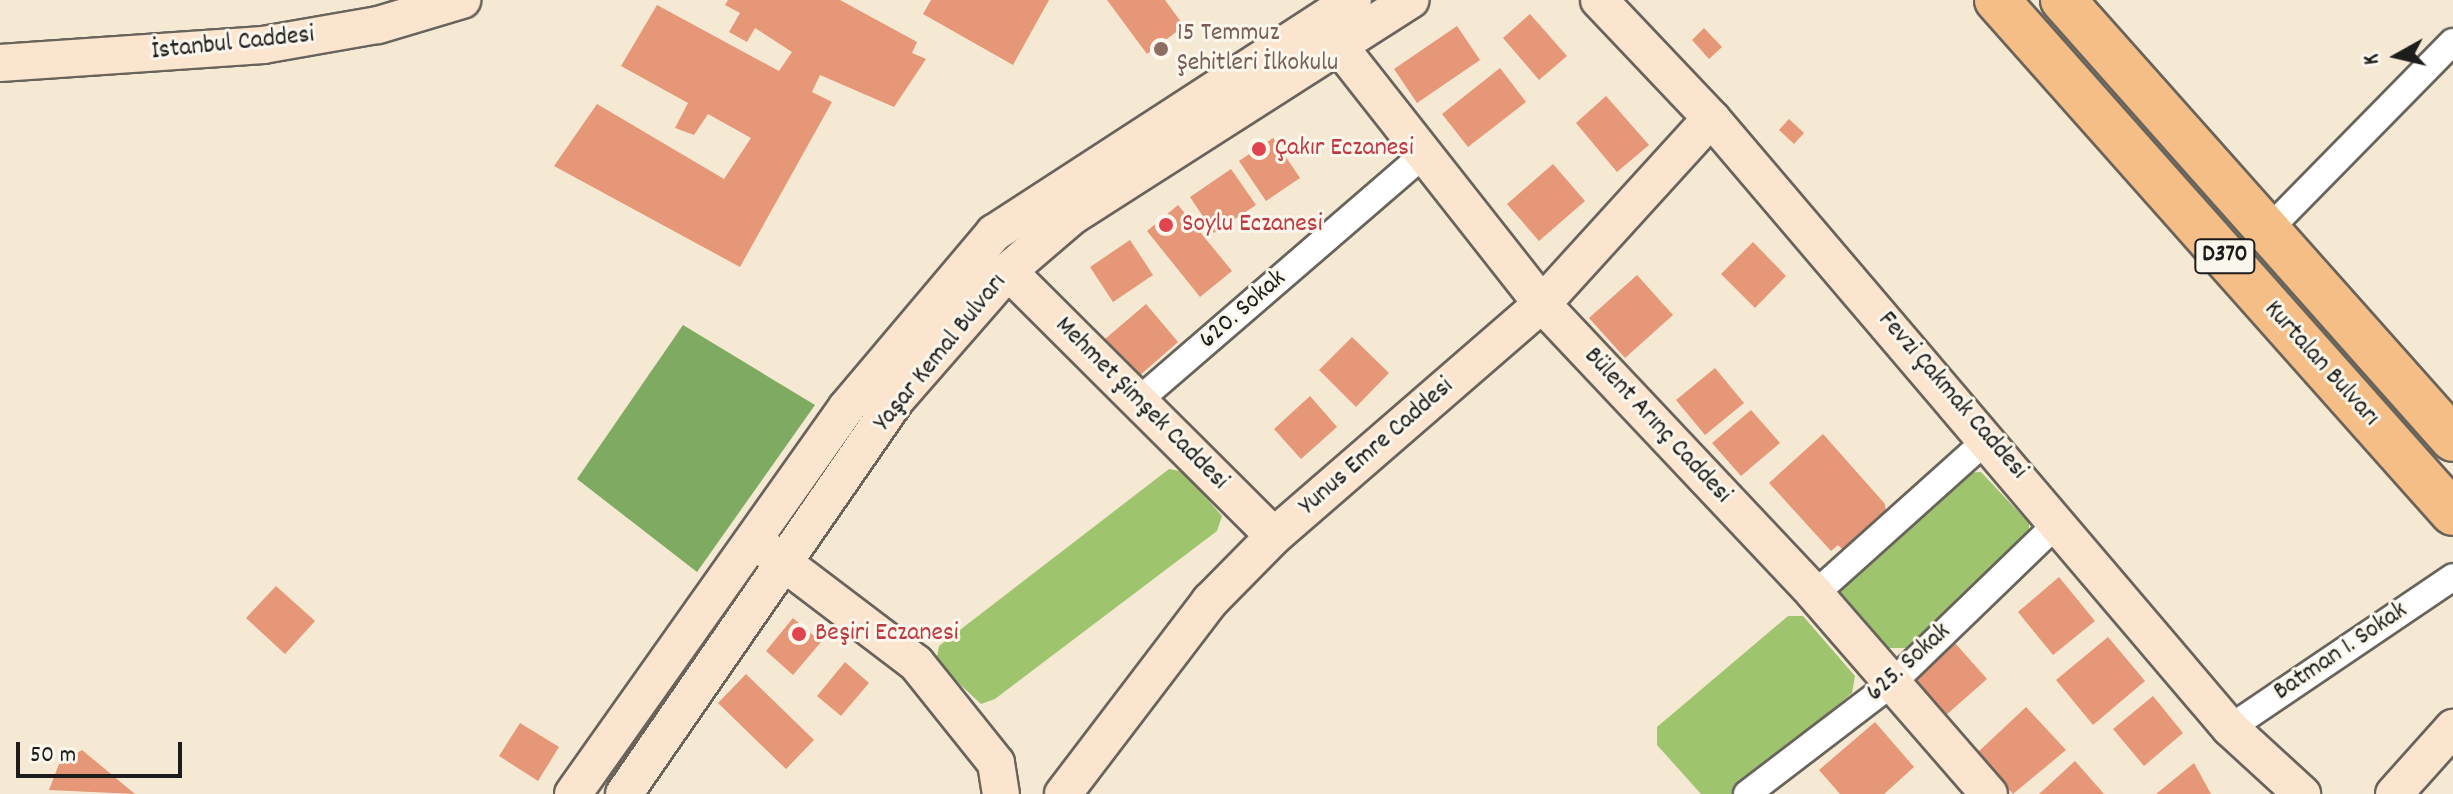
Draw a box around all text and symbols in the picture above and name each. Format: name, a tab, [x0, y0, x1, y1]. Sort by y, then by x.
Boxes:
north arrow	[2357, 16, 2437, 96]
place label: 15 Temmuz Şehitleri İlkokulu	[1177, 18, 1338, 80]
street label: İstanbul Caddesi	[150, 20, 316, 68]
marker: 15 Temmuz Şehitleri İlkokulu	[1152, 40, 1170, 58]
text: K	[2357, 52, 2389, 67]
place label: Çakır Eczanesi	[1275, 133, 1414, 165]
marker: Çakır Eczanesi	[1250, 140, 1268, 158]
place label: Soylu Eczanesi	[1182, 209, 1322, 241]
marker: Soylu Eczanesi	[1157, 216, 1175, 234]
road number: D370	[2193, 236, 2257, 276]
street label: 620. Sokak	[1193, 264, 1293, 356]
street label: Yaşar Kemal Bulvarı	[868, 268, 1014, 438]
street label: Kurtalan Bulvarı	[2256, 295, 2386, 433]
street label: Fevzi Çakmak Caddesi	[1870, 306, 2034, 486]
street label: Mehmet Şimşek Caddesi	[1048, 311, 1234, 497]
street label: Bülent Arınç Caddesi	[1577, 341, 1737, 511]
street label: Yunus Emre Caddesi	[1294, 372, 1460, 522]
street label: Batman 1. Sokak	[2268, 596, 2414, 708]
street label: 625. Sokak	[1860, 617, 1958, 709]
place label: Beşiri Eczanesi	[815, 618, 959, 650]
marker: Beşiri Eczanesi	[790, 625, 808, 643]
scale bar	[20, 726, 186, 776]
text: 50 m	[30, 739, 76, 773]

